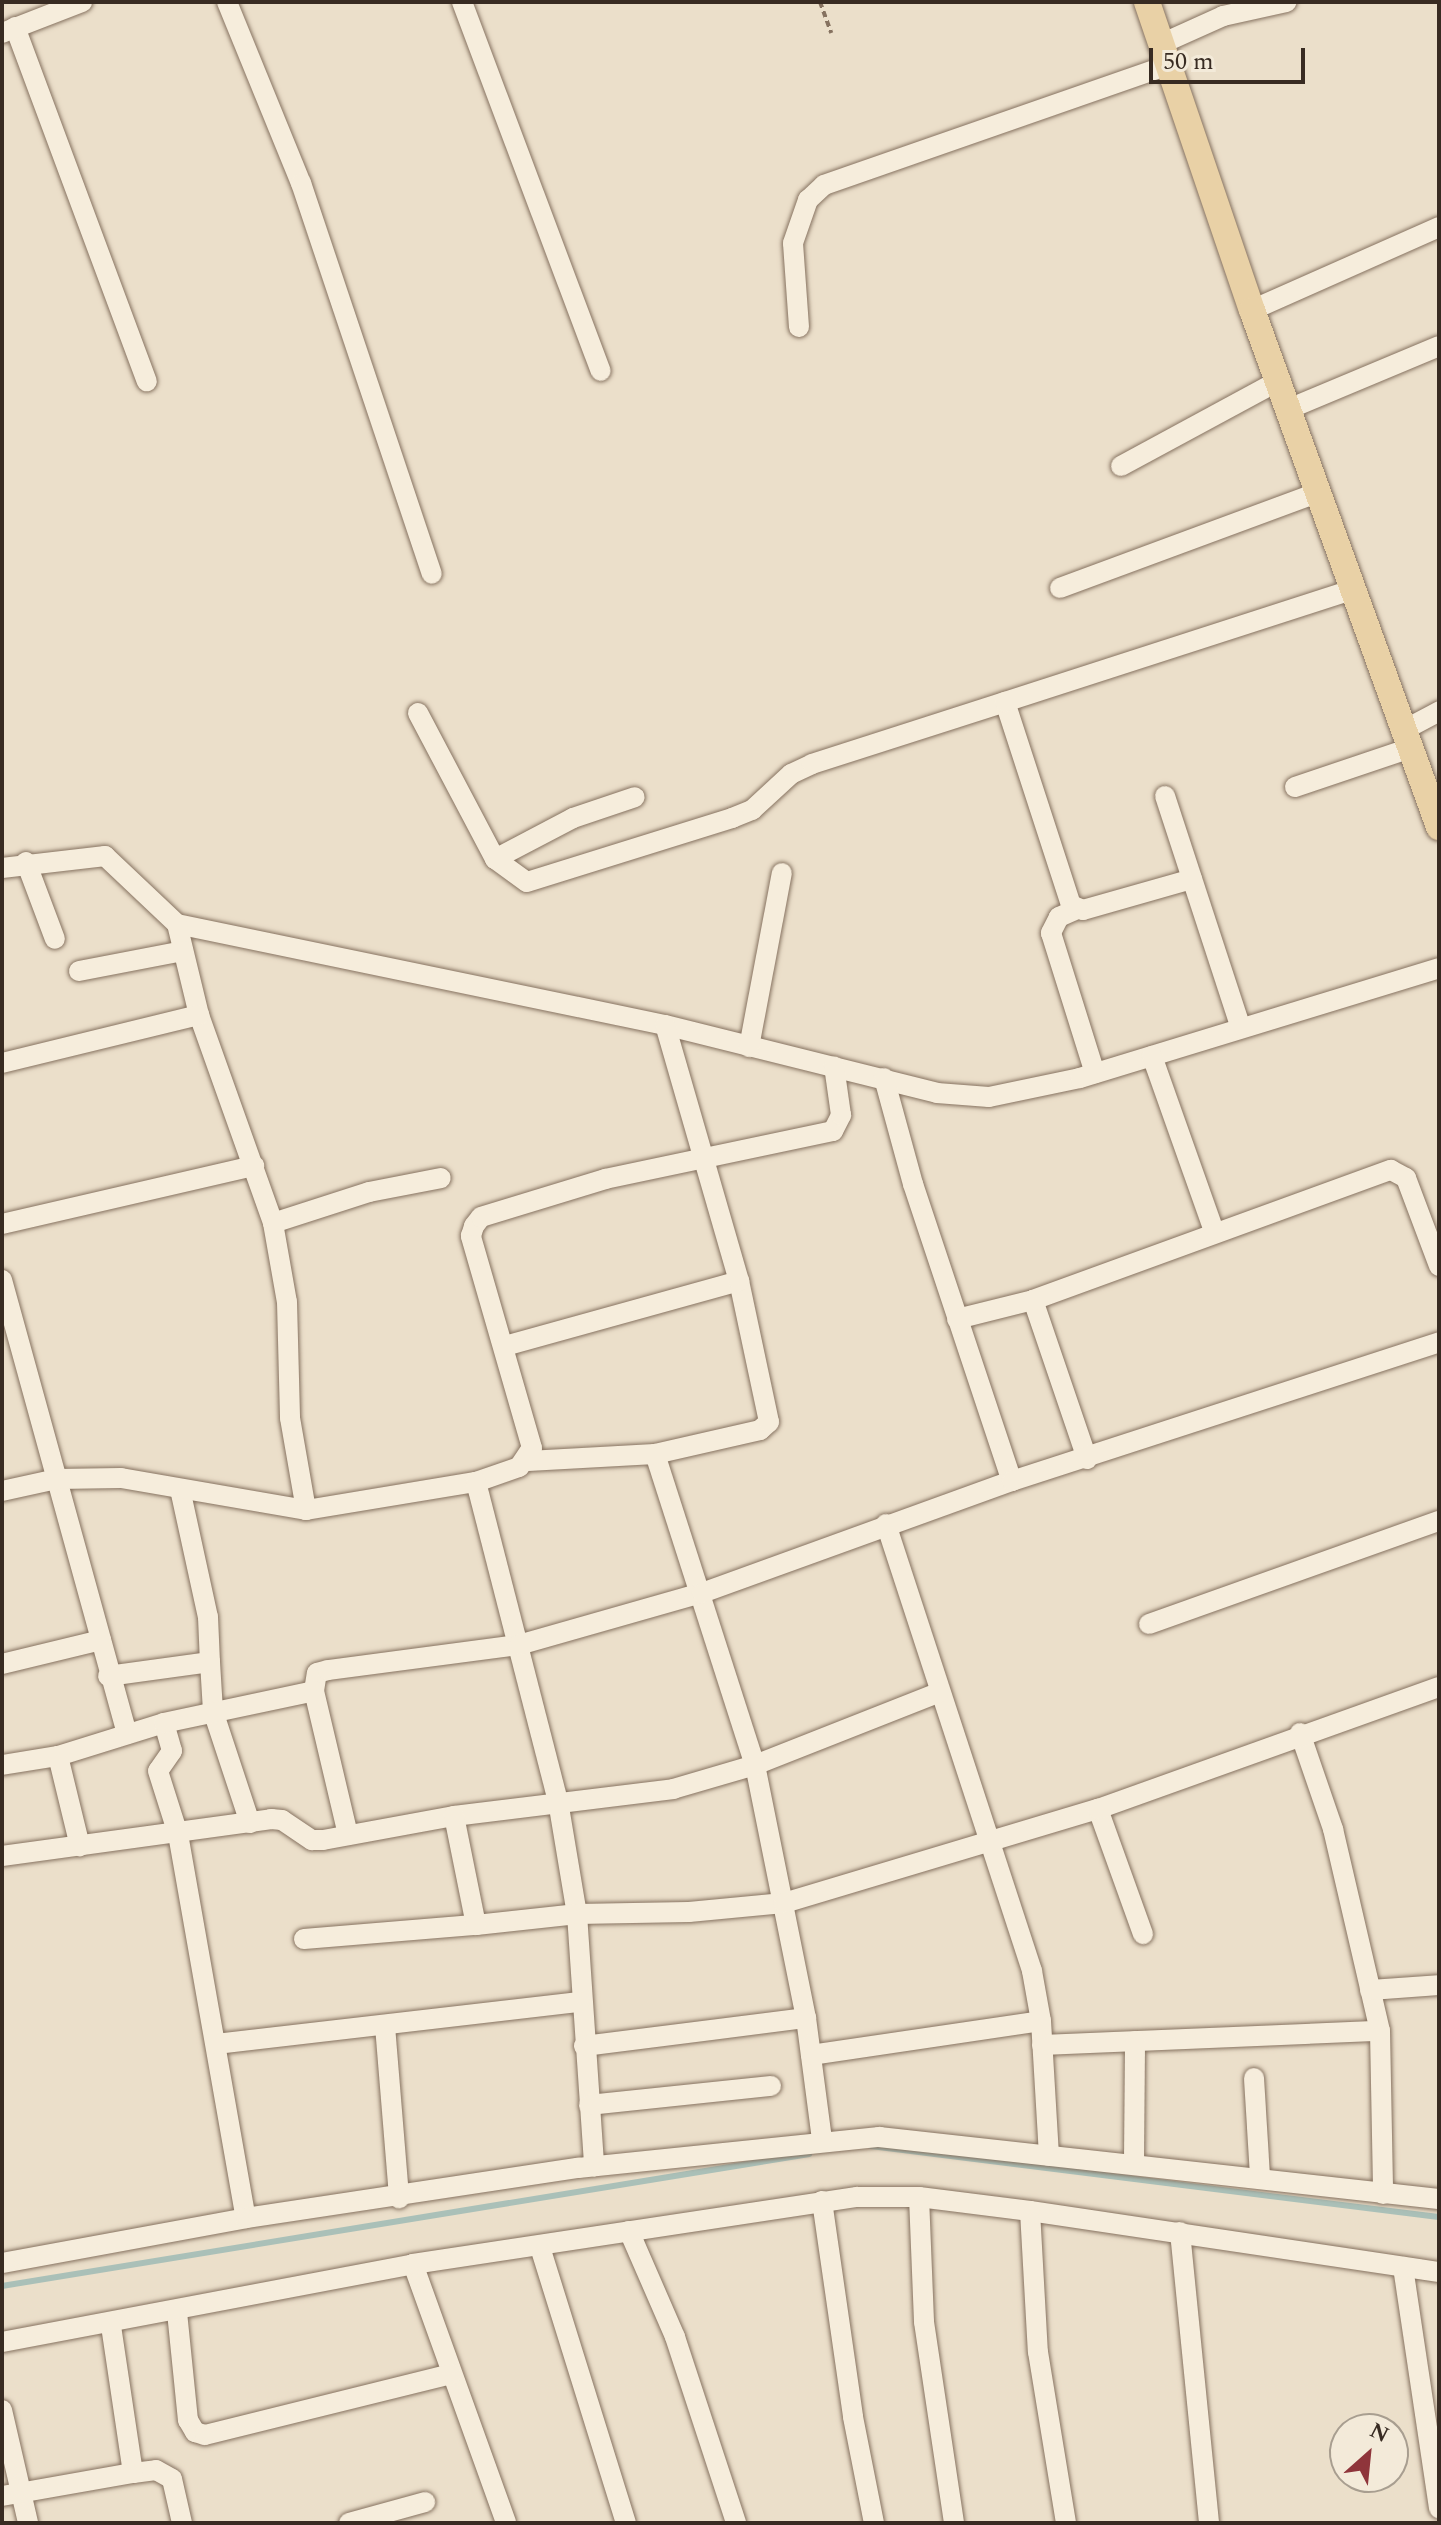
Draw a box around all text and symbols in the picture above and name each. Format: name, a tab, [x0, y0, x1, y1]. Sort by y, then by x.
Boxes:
scale bar	[1153, 32, 1309, 82]
text: 50 m	[1163, 44, 1214, 80]
north arrow	[1329, 2413, 1409, 2493]
text: N	[1364, 2414, 1395, 2452]

